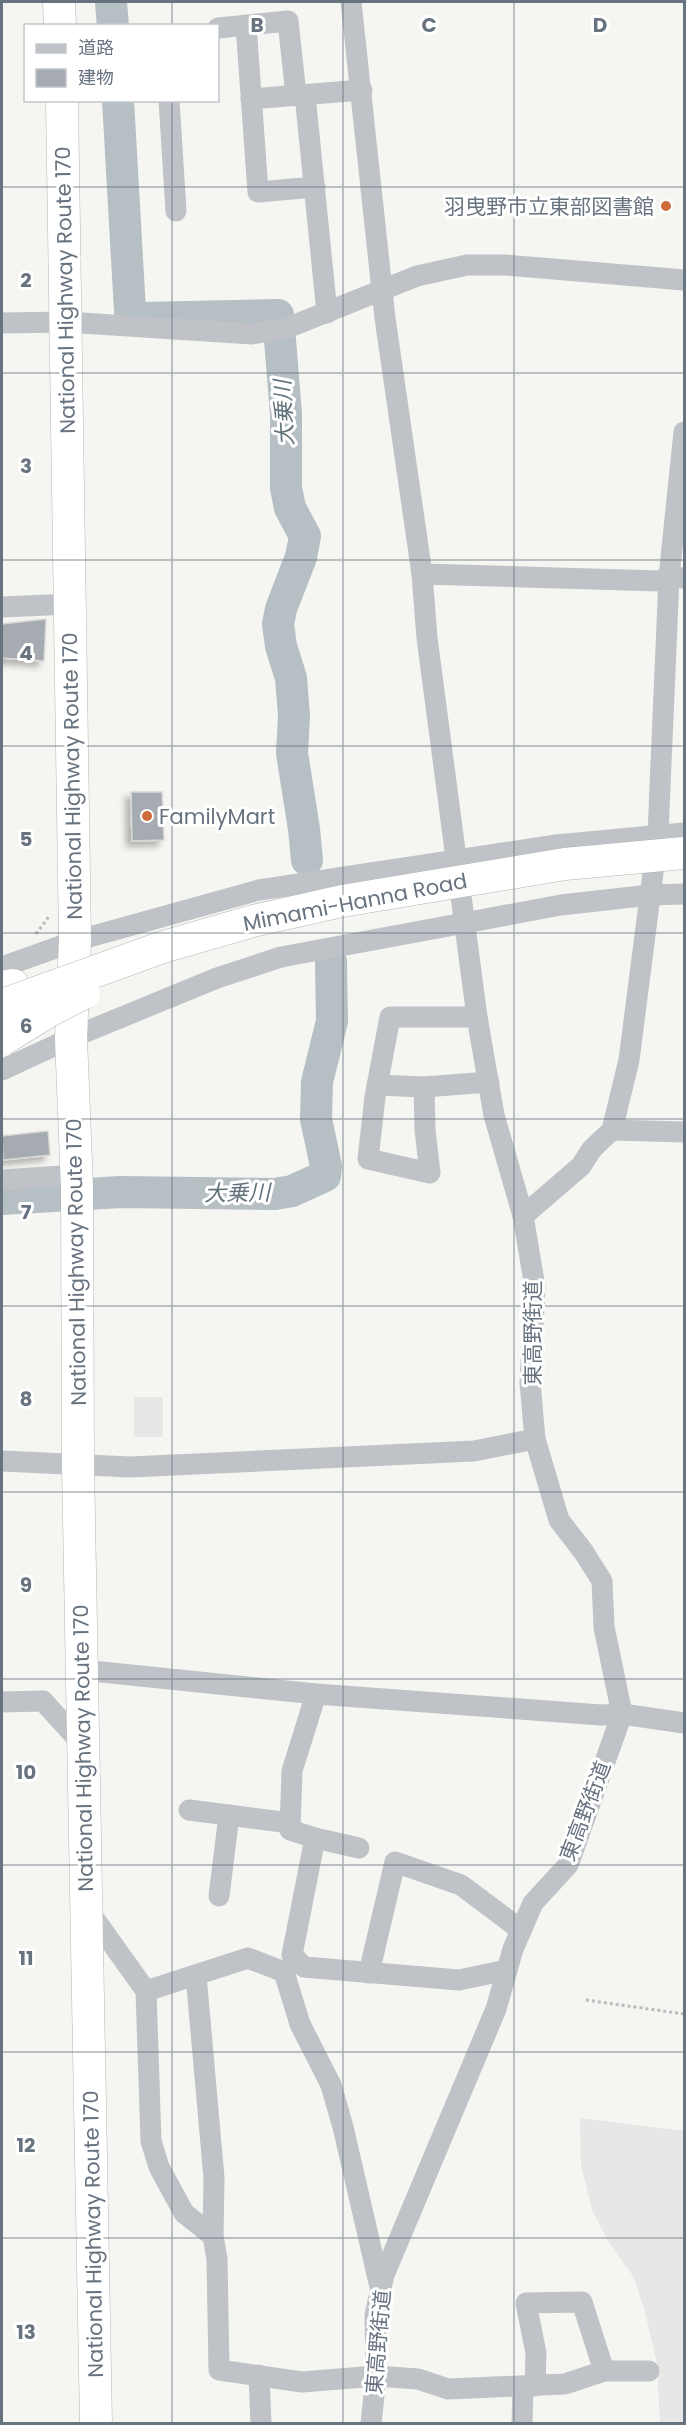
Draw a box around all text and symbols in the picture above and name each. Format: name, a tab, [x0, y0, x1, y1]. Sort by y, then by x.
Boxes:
text: B	[250, 11, 264, 39]
text: C	[421, 11, 437, 39]
text: D	[593, 11, 607, 39]
legend	[24, 24, 219, 102]
text: 道路	[78, 35, 114, 60]
text: 建物	[78, 65, 114, 90]
street label: National Highway Route 170	[48, 146, 82, 434]
place label: 羽曳野市立東部図書館	[444, 192, 654, 221]
marker: 羽曳野市立東部図書館	[659, 199, 673, 213]
text: 2	[20, 266, 32, 294]
water label: 大乗川	[267, 377, 301, 447]
text: 3	[20, 452, 32, 480]
street label: National Highway Route 170	[55, 632, 89, 920]
text: 4	[19, 639, 33, 667]
place label: FamilyMart	[159, 802, 275, 831]
marker: FamilyMart	[140, 809, 154, 823]
text: 5	[20, 825, 33, 853]
street label: Mimami-Hanna Road	[241, 866, 469, 938]
text: 6	[20, 1012, 32, 1040]
street label: National Highway Route 170	[59, 1118, 93, 1406]
water label: 大乗川	[204, 1177, 272, 1209]
text: 7	[21, 1198, 32, 1226]
street label: 東高野街道	[518, 1281, 547, 1386]
text: 8	[20, 1385, 32, 1413]
text: 9	[20, 1571, 32, 1599]
street label: National Highway Route 170	[66, 1604, 100, 1892]
street label: 東高野街道	[553, 1757, 617, 1865]
text: 10	[16, 1758, 36, 1786]
text: 11	[18, 1944, 34, 1972]
street label: National Highway Route 170	[76, 2090, 110, 2378]
text: 12	[17, 2131, 35, 2159]
street label: 東高野街道	[359, 2288, 397, 2396]
text: 13	[16, 2318, 36, 2346]

